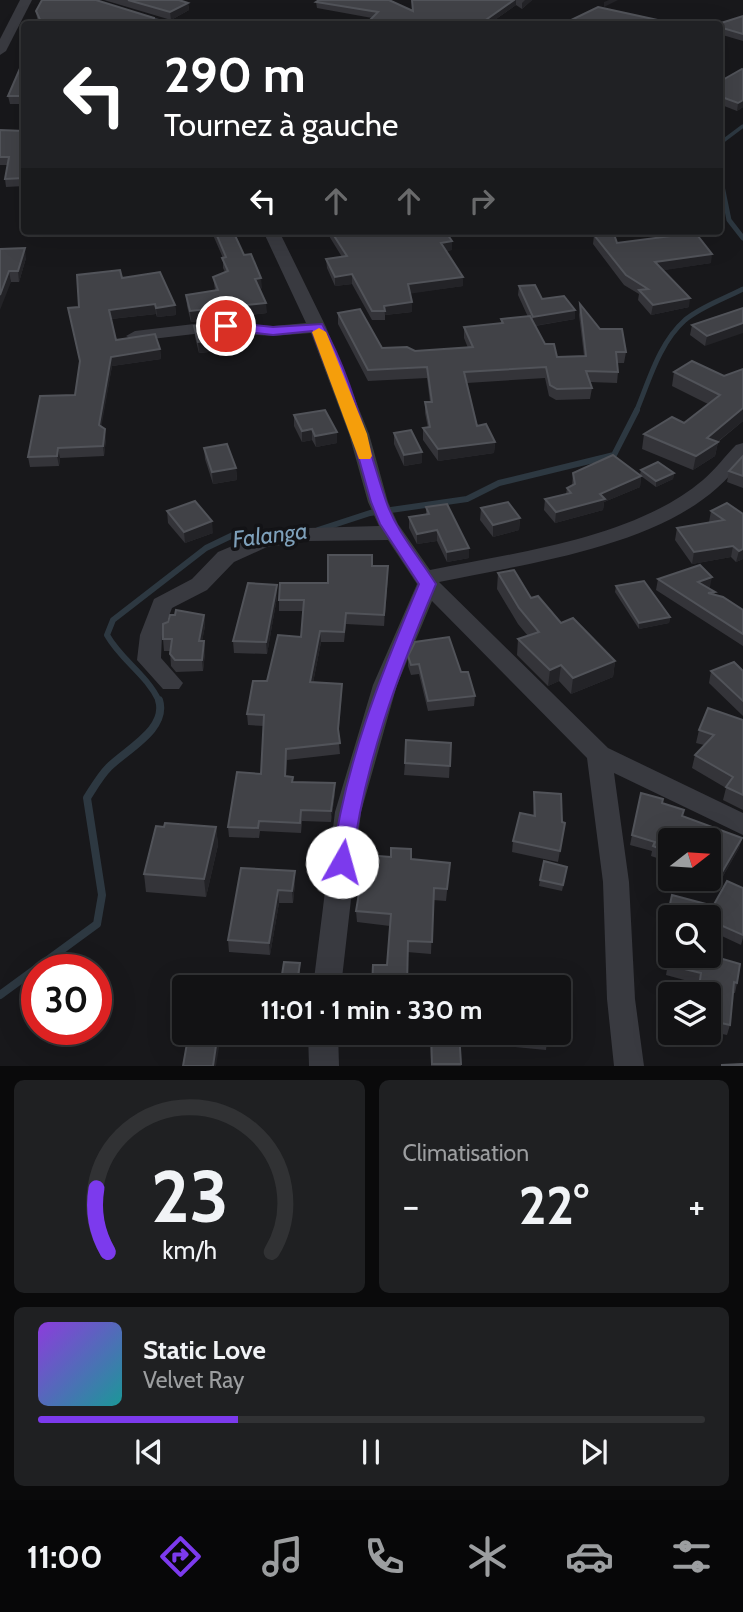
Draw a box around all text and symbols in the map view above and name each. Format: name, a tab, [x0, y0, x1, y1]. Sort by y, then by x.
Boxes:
text: 290 m	[164, 45, 306, 104]
icon: left	[49, 49, 140, 140]
text: Tournez à gauche	[164, 105, 398, 144]
icon: left	[244, 182, 282, 220]
icon: ahead	[317, 182, 355, 220]
icon: ahead	[390, 182, 428, 220]
icon: right	[463, 182, 501, 220]
pin	[196, 296, 256, 356]
icon: arrive	[207, 307, 245, 345]
water label: Falanga	[231, 517, 309, 553]
position arrow	[305, 825, 379, 899]
north arrow	[658, 828, 721, 891]
map controls	[658, 828, 721, 1045]
button: search	[658, 905, 721, 968]
speed limit sign: 30	[21, 954, 112, 1045]
button: layers	[658, 982, 721, 1045]
text: 11:01 · 1 min · 330 m	[261, 994, 482, 1026]
text: Climatisation	[403, 1139, 529, 1167]
text: 23	[150, 1153, 228, 1241]
text: 22°	[519, 1174, 589, 1237]
text: −	[403, 1182, 419, 1229]
text: +	[688, 1182, 705, 1229]
text: km/h	[162, 1235, 217, 1265]
text: Static Love	[143, 1334, 266, 1366]
text: Velvet Ray	[143, 1366, 244, 1394]
icon: previous	[130, 1433, 168, 1471]
icon: pause	[352, 1433, 390, 1471]
icon: next	[575, 1433, 613, 1471]
icon: directions	[156, 1532, 205, 1581]
icon: music	[258, 1532, 307, 1581]
icon: phone	[360, 1532, 409, 1581]
icon: climate	[463, 1532, 512, 1581]
icon: car	[565, 1532, 614, 1581]
icon: filters	[667, 1532, 716, 1581]
text: 11:00	[27, 1537, 103, 1576]

